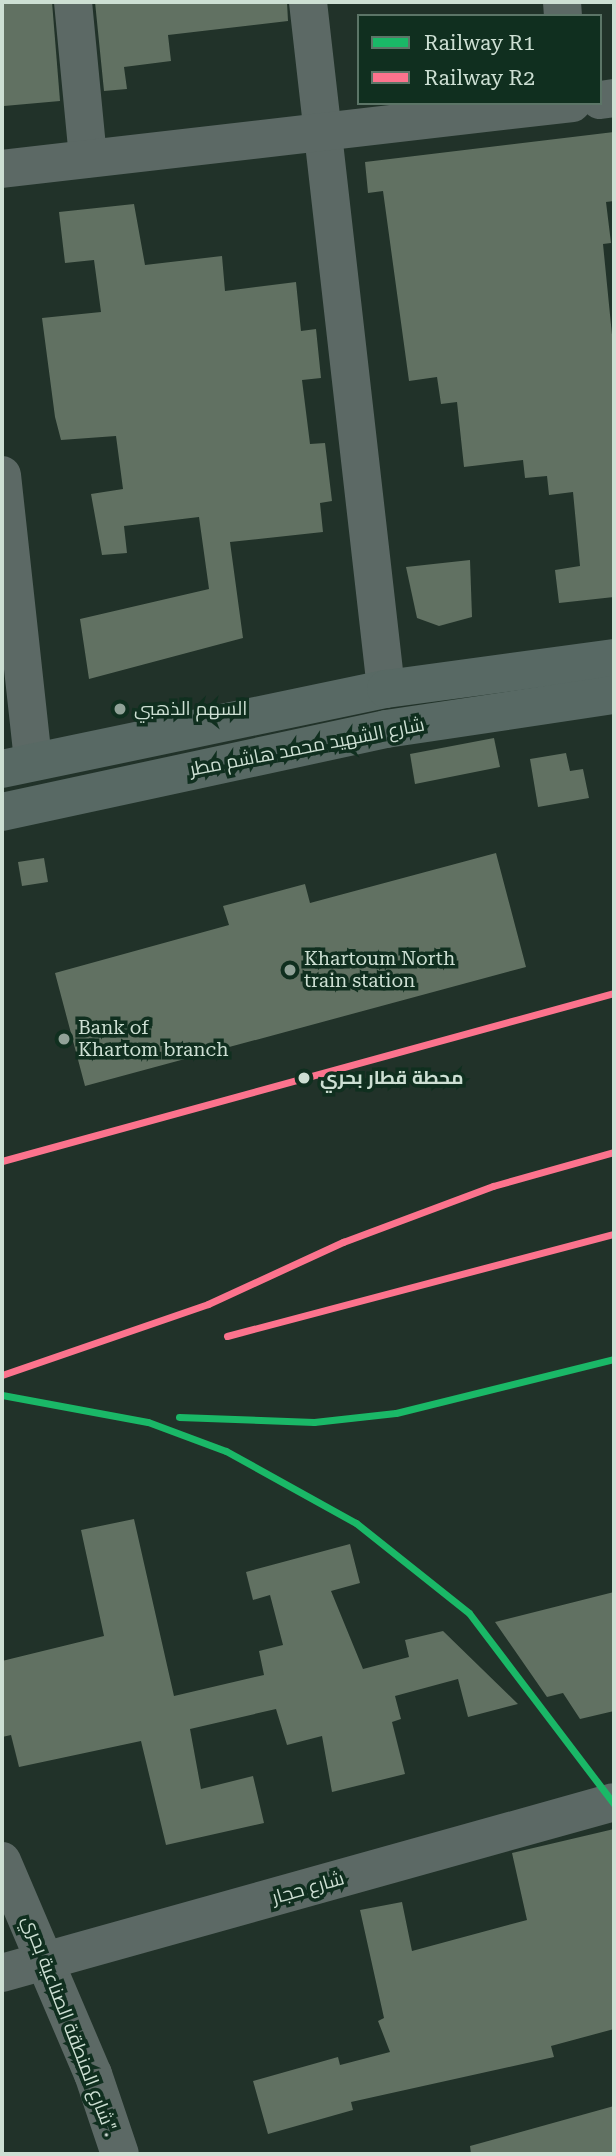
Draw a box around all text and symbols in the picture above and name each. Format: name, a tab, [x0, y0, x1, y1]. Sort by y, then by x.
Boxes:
legend	[357, 14, 602, 105]
text: Railway R1	[424, 31, 535, 55]
text: Railway R2	[424, 66, 535, 90]
place label: السهم الذهبي	[134, 698, 247, 720]
marker: السهم الذهبي	[112, 701, 128, 717]
street label: شارع الشهيد محمد هاشم مطر	[188, 713, 426, 781]
place label: Khartoum North train station	[304, 948, 455, 992]
marker: Khartoum North train station	[282, 962, 298, 978]
place label: Bank of Khartom branch	[78, 1017, 229, 1061]
marker: Bank of Khartom branch	[56, 1031, 72, 1047]
place label: محطة قطار بحري	[320, 1067, 463, 1089]
marker: محطة قطار بحري	[294, 1068, 314, 1088]
street label: شارع حجار	[269, 1867, 347, 1909]
street label: شارع المنطقة الصناعية بحري".	[17, 1913, 123, 2139]

